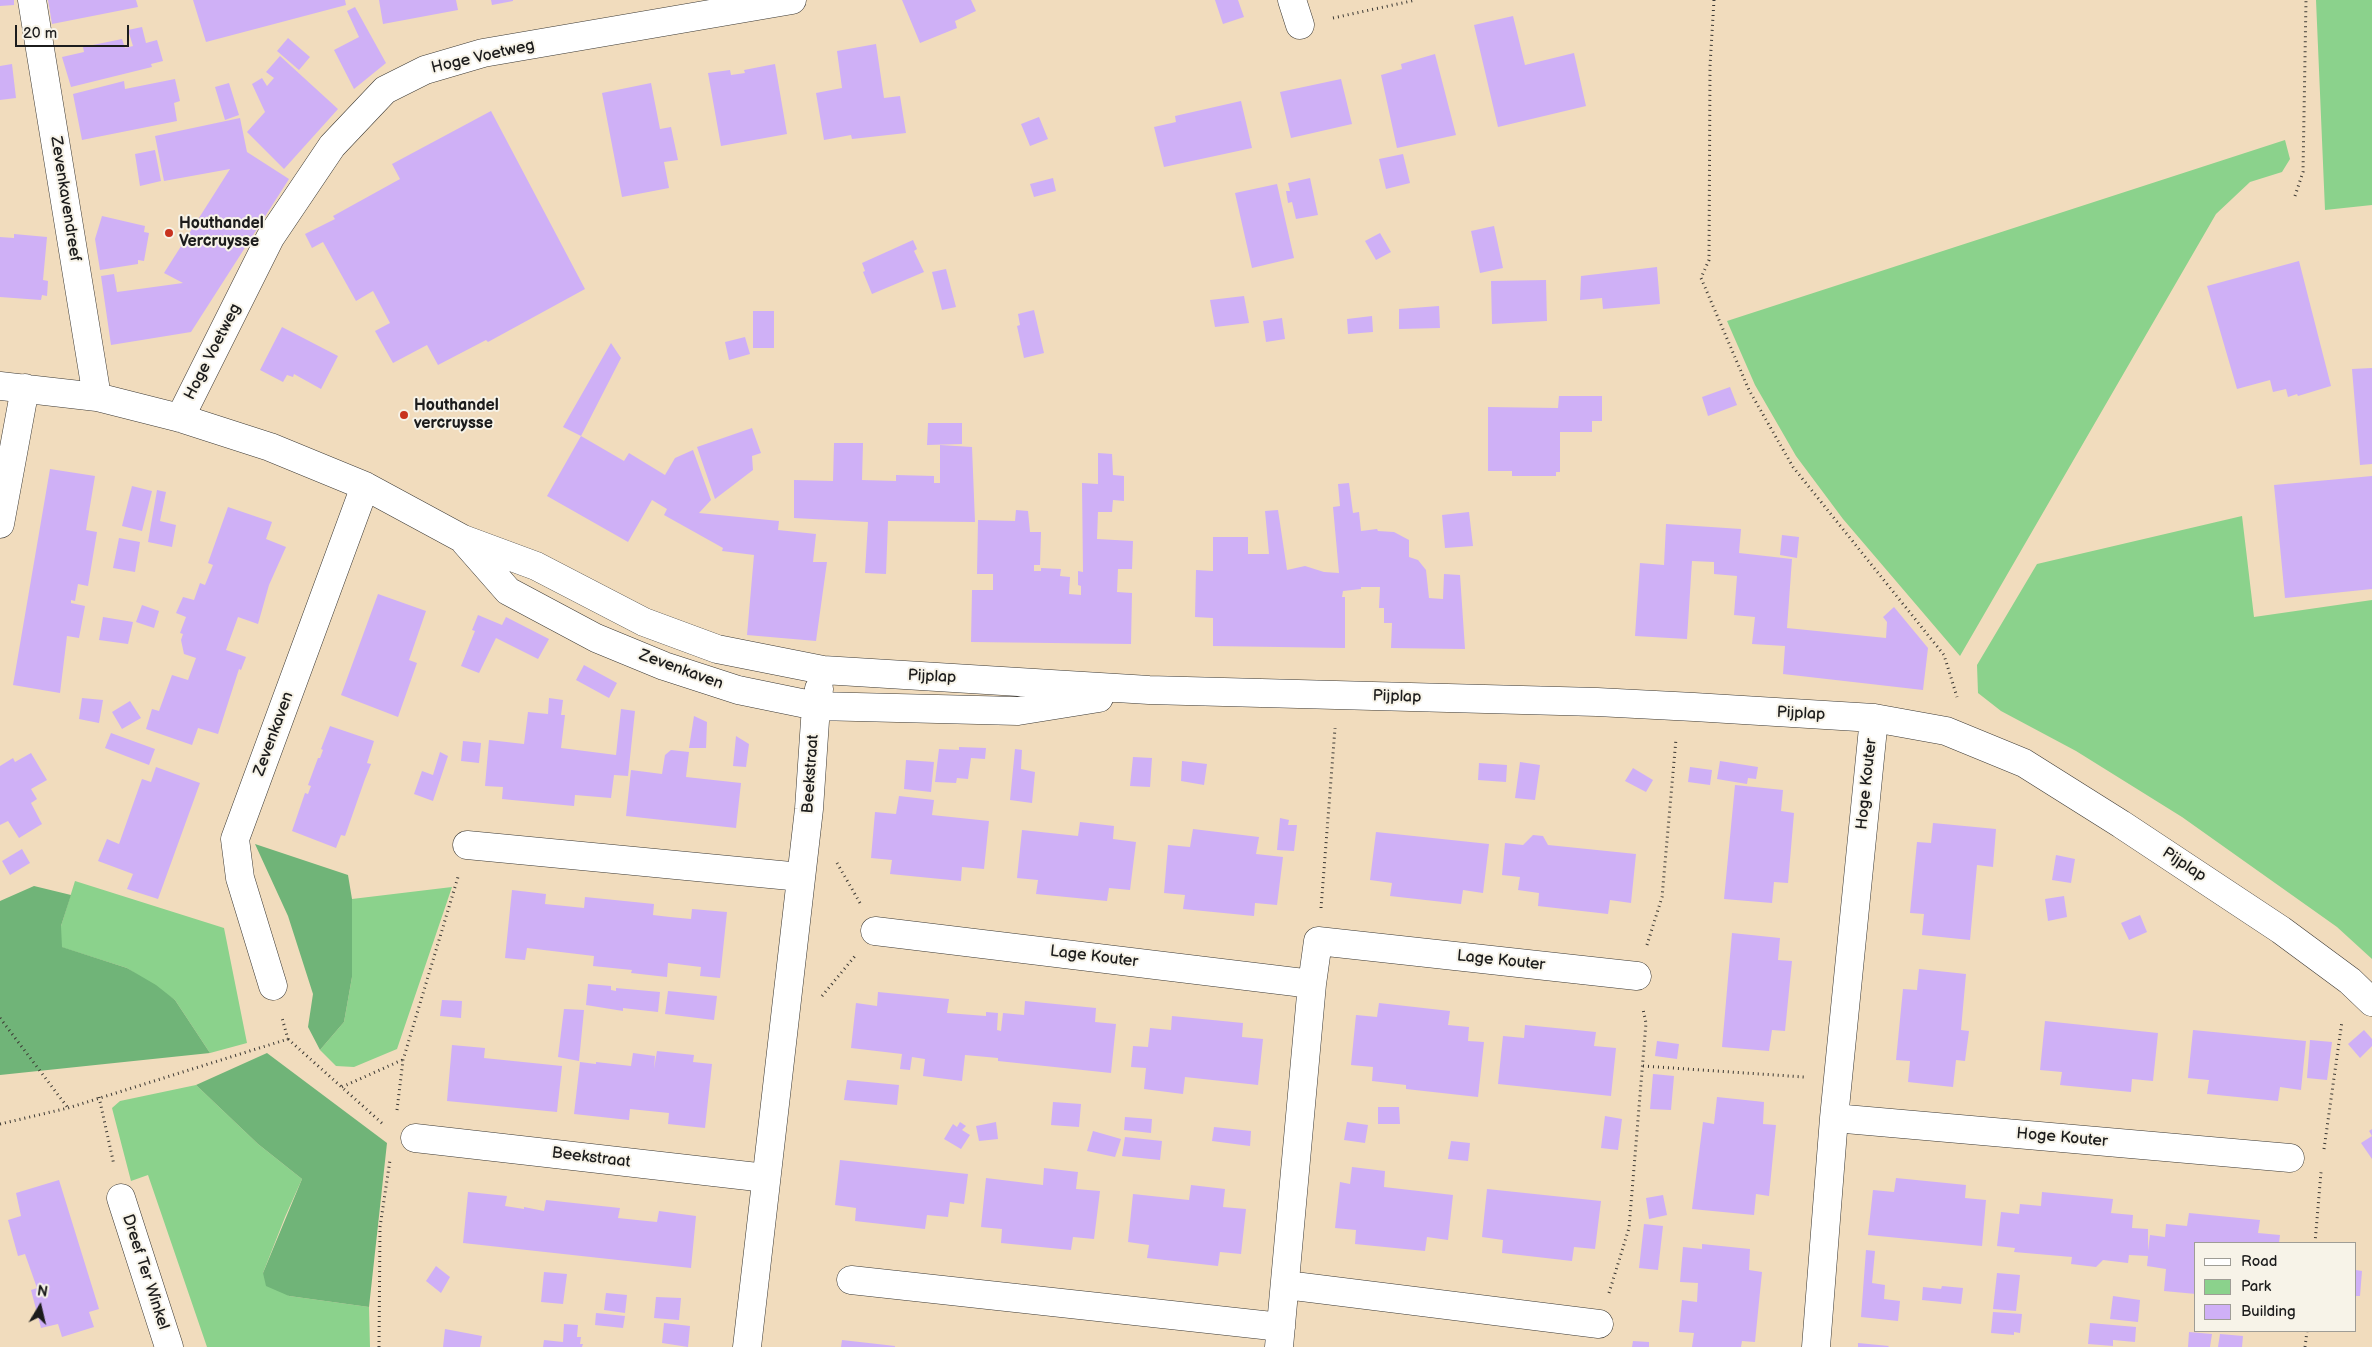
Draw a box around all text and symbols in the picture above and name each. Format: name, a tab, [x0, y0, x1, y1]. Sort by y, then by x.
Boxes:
scale bar	[18, 15, 131, 47]
text: 20 m	[23, 24, 57, 43]
street label: Hoge Voetweg	[430, 36, 536, 78]
street label: Zevenkavendreef	[46, 135, 84, 263]
place label: Houthandel Vercruysse	[179, 214, 264, 252]
marker: Houthandel Vercruysse	[163, 227, 175, 239]
street label: Hoge Voetweg	[181, 301, 245, 403]
place label: Houthandel vercruysse	[414, 396, 499, 434]
marker: Houthandel vercruysse	[398, 409, 410, 421]
street label: Zevenkaven	[636, 646, 726, 694]
street label: Pijplap	[907, 666, 957, 688]
street label: Pijplap	[1372, 687, 1422, 707]
street label: Zevenkaven	[250, 689, 298, 779]
street label: Pijplap	[1776, 703, 1826, 725]
street label: Beekstraat	[799, 734, 823, 814]
street label: Hoge Kouter	[1853, 737, 1881, 831]
street label: Pijplap	[2158, 844, 2210, 886]
street label: Lage Kouter	[1049, 942, 1139, 972]
street label: Lage Kouter	[1456, 947, 1546, 975]
street label: Hoge Kouter	[2016, 1124, 2108, 1152]
street label: Beekstraat	[551, 1144, 631, 1172]
street label: Dreef Ter Winkel	[117, 1212, 173, 1332]
legend	[2194, 1242, 2357, 1332]
text: Road	[2241, 1252, 2277, 1271]
text: Park	[2241, 1277, 2271, 1296]
north arrow	[15, 1282, 65, 1332]
text: N	[36, 1282, 49, 1301]
text: Building	[2241, 1302, 2296, 1321]

